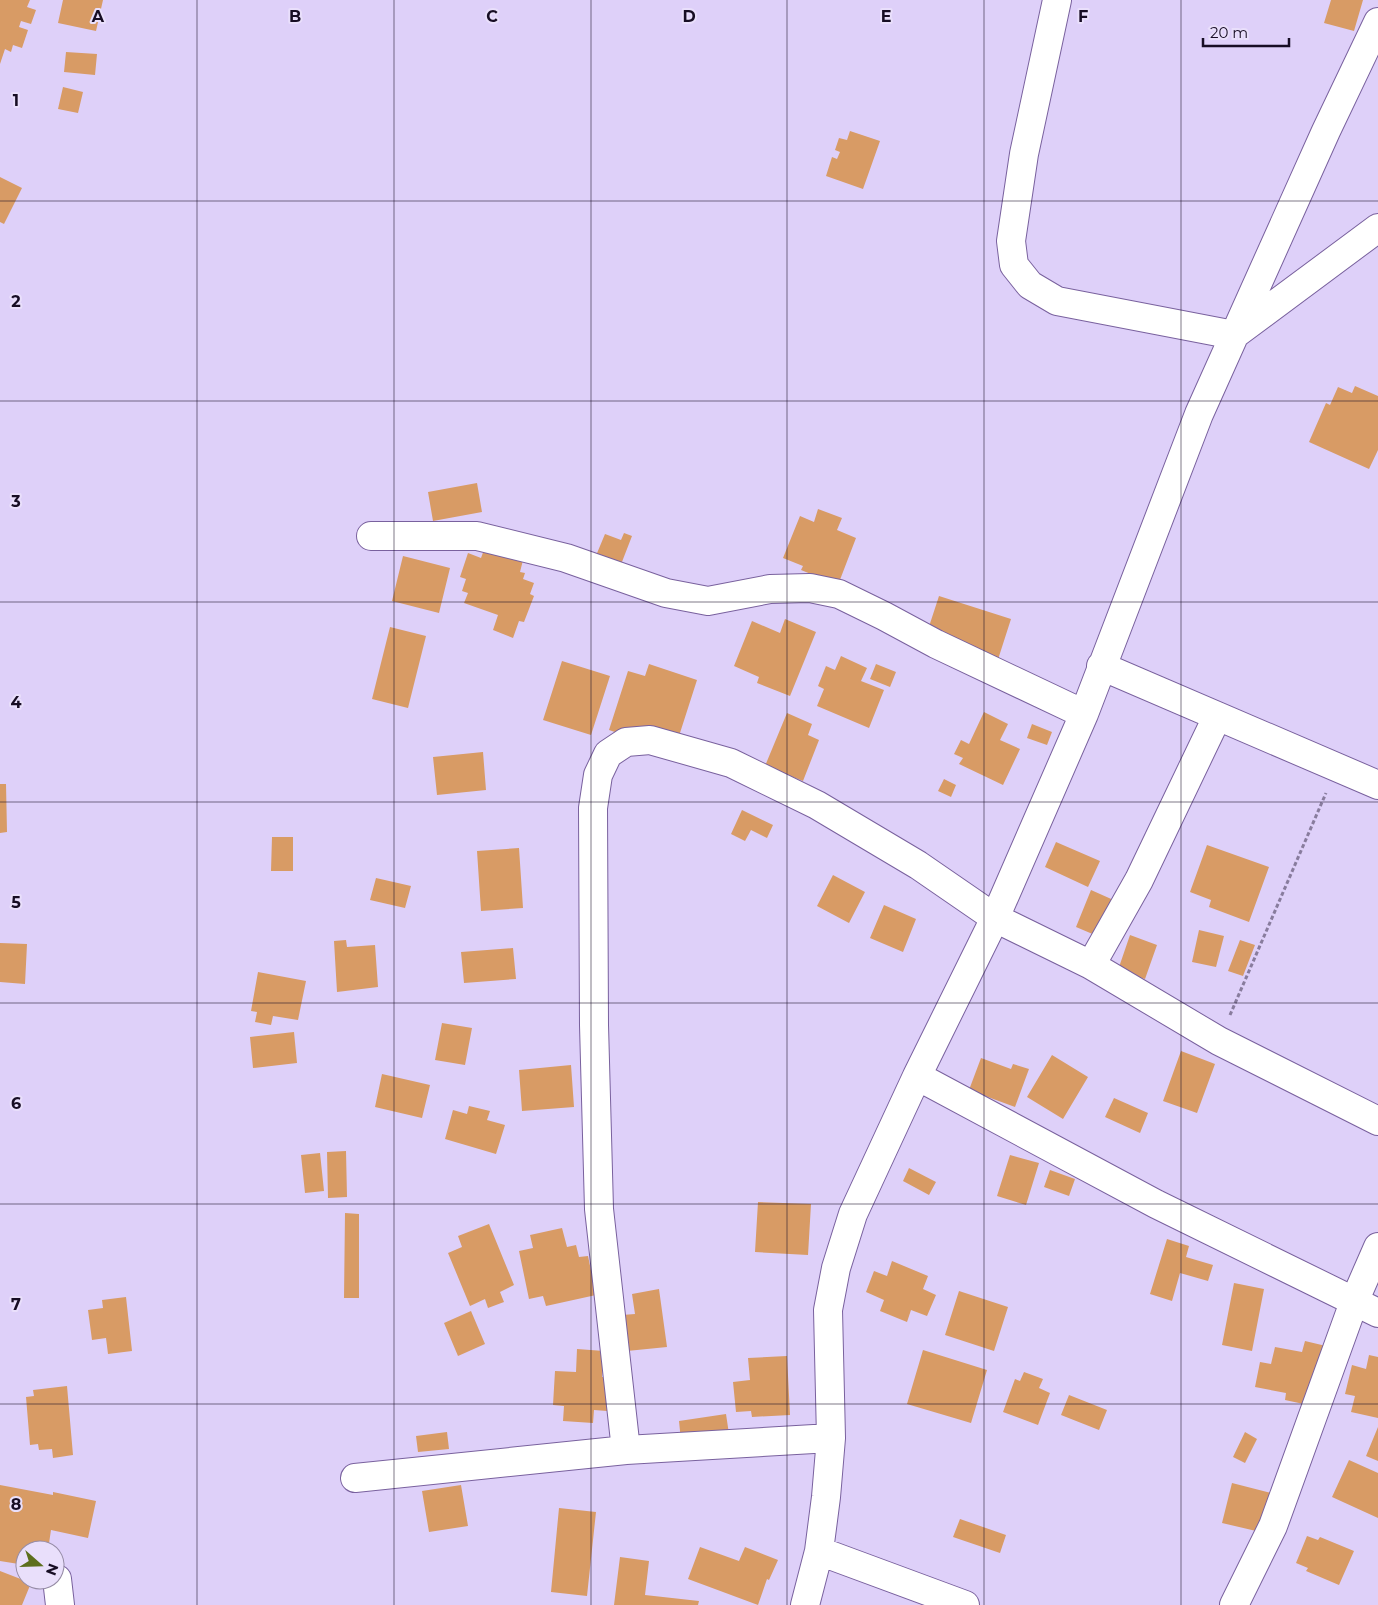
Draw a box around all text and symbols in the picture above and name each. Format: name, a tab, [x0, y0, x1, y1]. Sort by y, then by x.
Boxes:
text: A	[91, 7, 105, 26]
text: B	[289, 7, 301, 26]
text: C	[486, 7, 498, 26]
text: D	[682, 7, 696, 26]
text: E	[881, 7, 891, 26]
text: F	[1078, 7, 1088, 26]
scale bar	[1203, 15, 1289, 47]
text: 20 m	[1210, 23, 1248, 42]
text: 1	[13, 91, 19, 110]
text: 2	[11, 292, 21, 311]
text: 3	[10, 492, 21, 511]
text: 4	[10, 693, 22, 712]
text: 5	[11, 893, 21, 912]
text: 6	[11, 1094, 21, 1113]
text: 7	[11, 1295, 21, 1314]
text: 8	[11, 1495, 21, 1514]
north arrow	[15, 1540, 65, 1590]
text: N	[42, 1561, 63, 1578]

